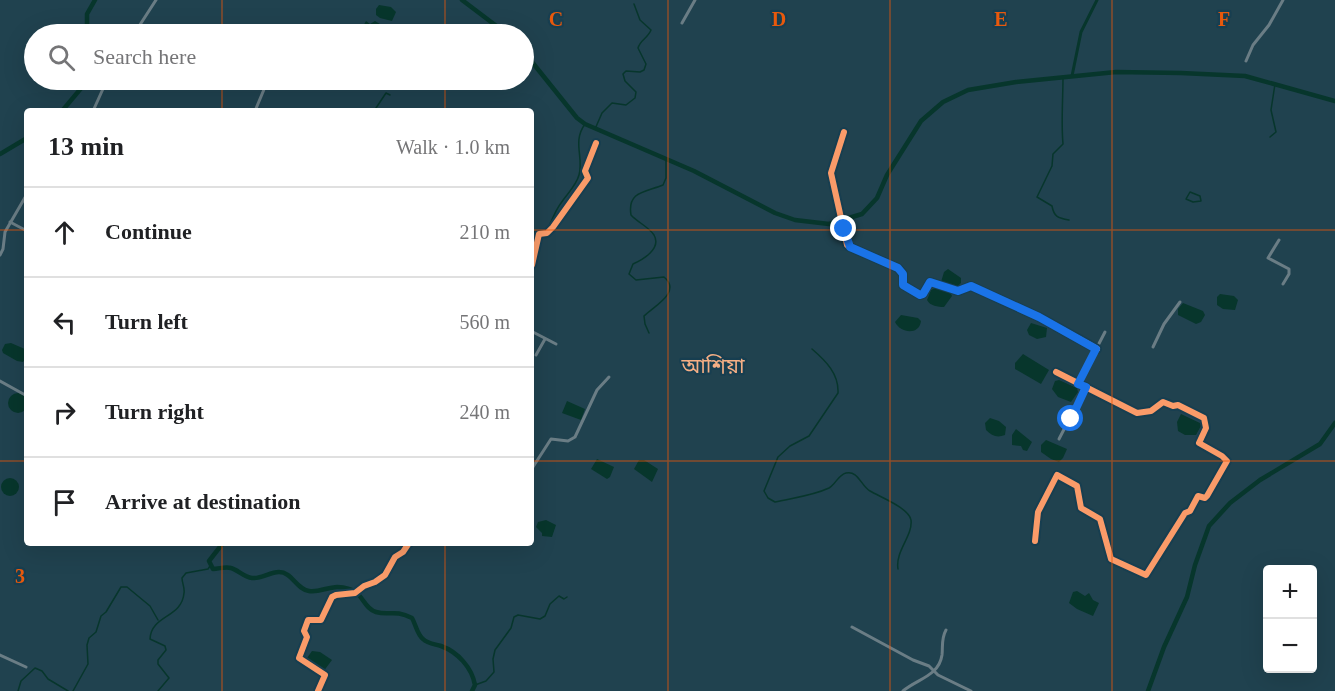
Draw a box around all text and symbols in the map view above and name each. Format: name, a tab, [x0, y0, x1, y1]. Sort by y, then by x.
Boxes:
text: C	[549, 8, 563, 30]
text: D	[772, 8, 786, 30]
text: E	[994, 8, 1008, 30]
text: F	[1218, 8, 1230, 30]
search box	[24, 24, 534, 90]
icon: search	[45, 41, 78, 74]
text: Search here	[93, 44, 196, 69]
text: 13 min	[48, 132, 124, 161]
text: Walk · 1.0 km	[396, 136, 510, 158]
route end	[830, 215, 856, 241]
icon: ahead	[48, 216, 81, 249]
text: Continue	[105, 219, 192, 244]
text: 210 m	[459, 221, 510, 243]
icon: left	[48, 306, 81, 339]
text: Turn left	[105, 309, 188, 334]
text: 560 m	[459, 311, 510, 333]
district label: আশিয়া	[681, 354, 745, 378]
icon: right	[48, 396, 81, 429]
text: Turn right	[105, 399, 204, 424]
text: 240 m	[459, 401, 510, 423]
route start	[1057, 405, 1083, 431]
icon: arrive	[48, 486, 81, 519]
text: Arrive at destination	[105, 489, 301, 514]
text: 3	[15, 565, 25, 587]
map controls	[1263, 565, 1317, 673]
button: +	[1263, 565, 1317, 619]
button: −	[1263, 619, 1317, 673]

